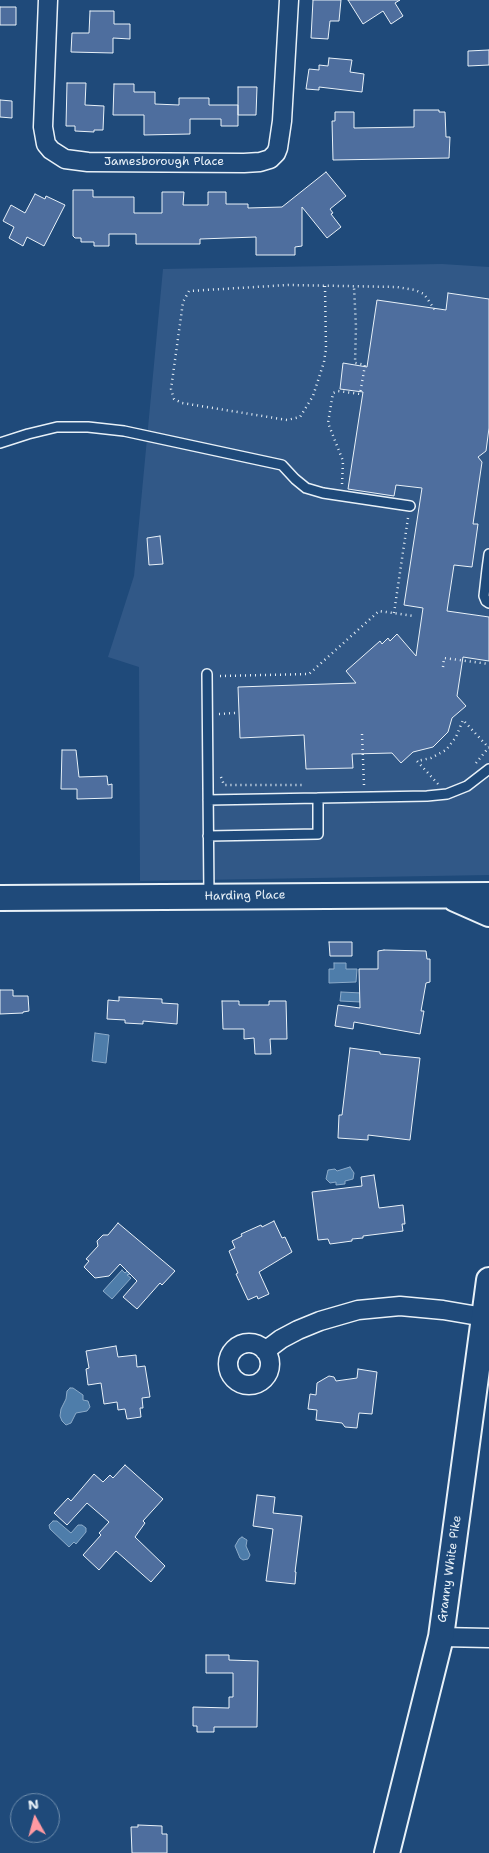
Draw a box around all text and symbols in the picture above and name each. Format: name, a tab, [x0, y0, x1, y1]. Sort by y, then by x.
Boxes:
street label: Jamesborough Place	[104, 155, 224, 169]
street label: Harding Place	[204, 888, 286, 904]
street label: Granny White Pike	[435, 1515, 465, 1623]
north arrow	[10, 1793, 60, 1843]
text: N	[27, 1794, 40, 1814]

